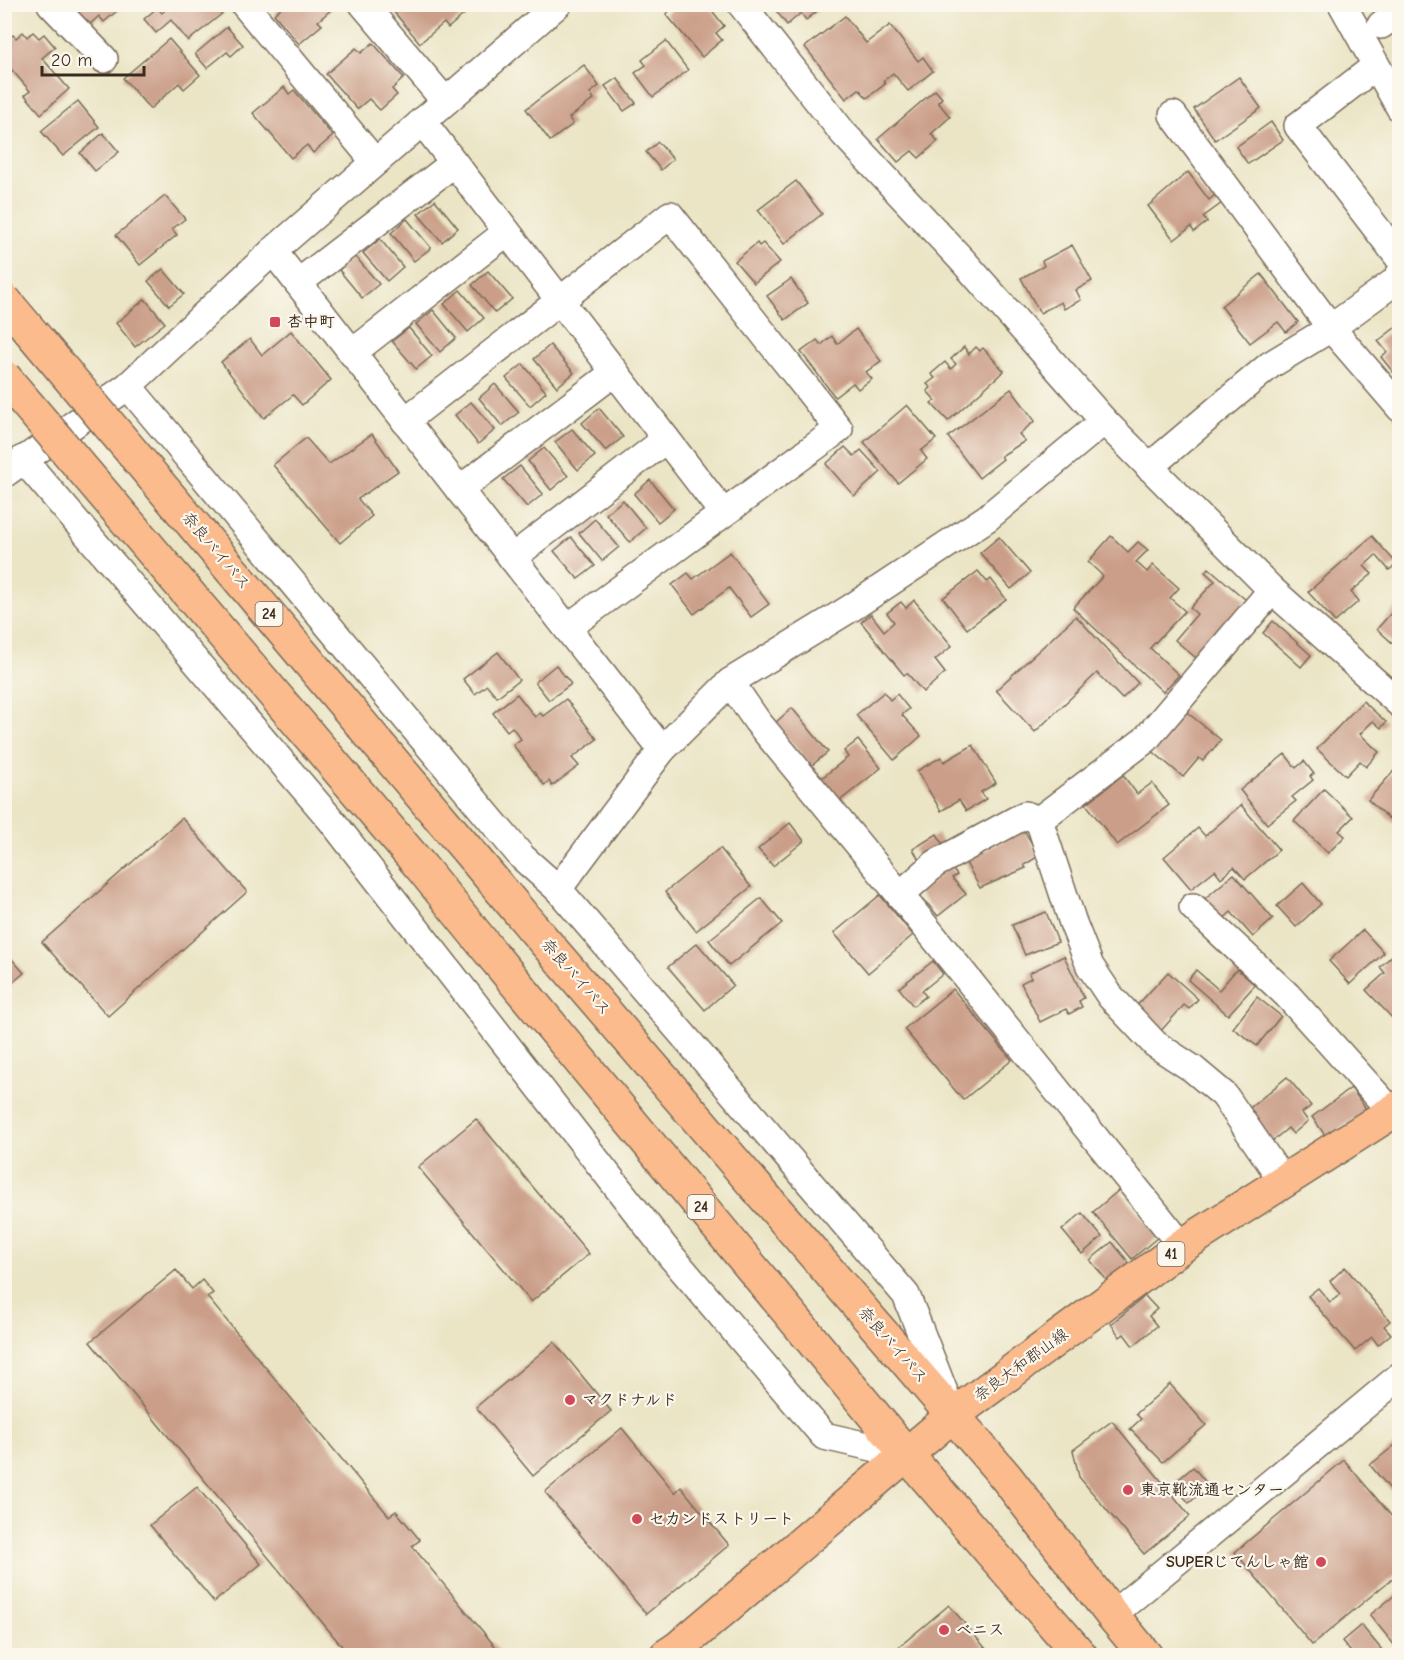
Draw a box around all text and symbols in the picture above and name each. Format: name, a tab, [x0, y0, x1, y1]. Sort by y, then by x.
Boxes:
scale bar	[42, 39, 144, 77]
text: 20 m	[51, 50, 92, 71]
place label: 杏中町	[287, 313, 335, 331]
marker: 杏中町	[268, 315, 282, 329]
street label: 奈良バイパス	[178, 509, 254, 593]
road number: 24	[256, 602, 282, 626]
street label: 奈良バイパス	[538, 935, 614, 1019]
road number: 24	[688, 1195, 714, 1219]
road number: 41	[1158, 1242, 1184, 1266]
street label: 奈良バイパス	[855, 1303, 931, 1387]
street label: 奈良大和郡山線	[970, 1325, 1072, 1405]
place label: マクドナルド	[582, 1391, 677, 1409]
marker: マクドナルド	[563, 1393, 577, 1407]
place label: 東京靴流通センター	[1140, 1481, 1284, 1499]
marker: 東京靴流通センター	[1121, 1483, 1135, 1497]
place label: セカンドストリート	[649, 1510, 794, 1528]
marker: セカンドストリート	[630, 1512, 644, 1526]
place label: SUPERじてんしゃ館	[1166, 1553, 1309, 1571]
marker: SUPERじてんしゃ館	[1314, 1555, 1328, 1569]
place label: ベニス	[956, 1621, 1004, 1639]
marker: ベニス	[937, 1623, 951, 1637]

